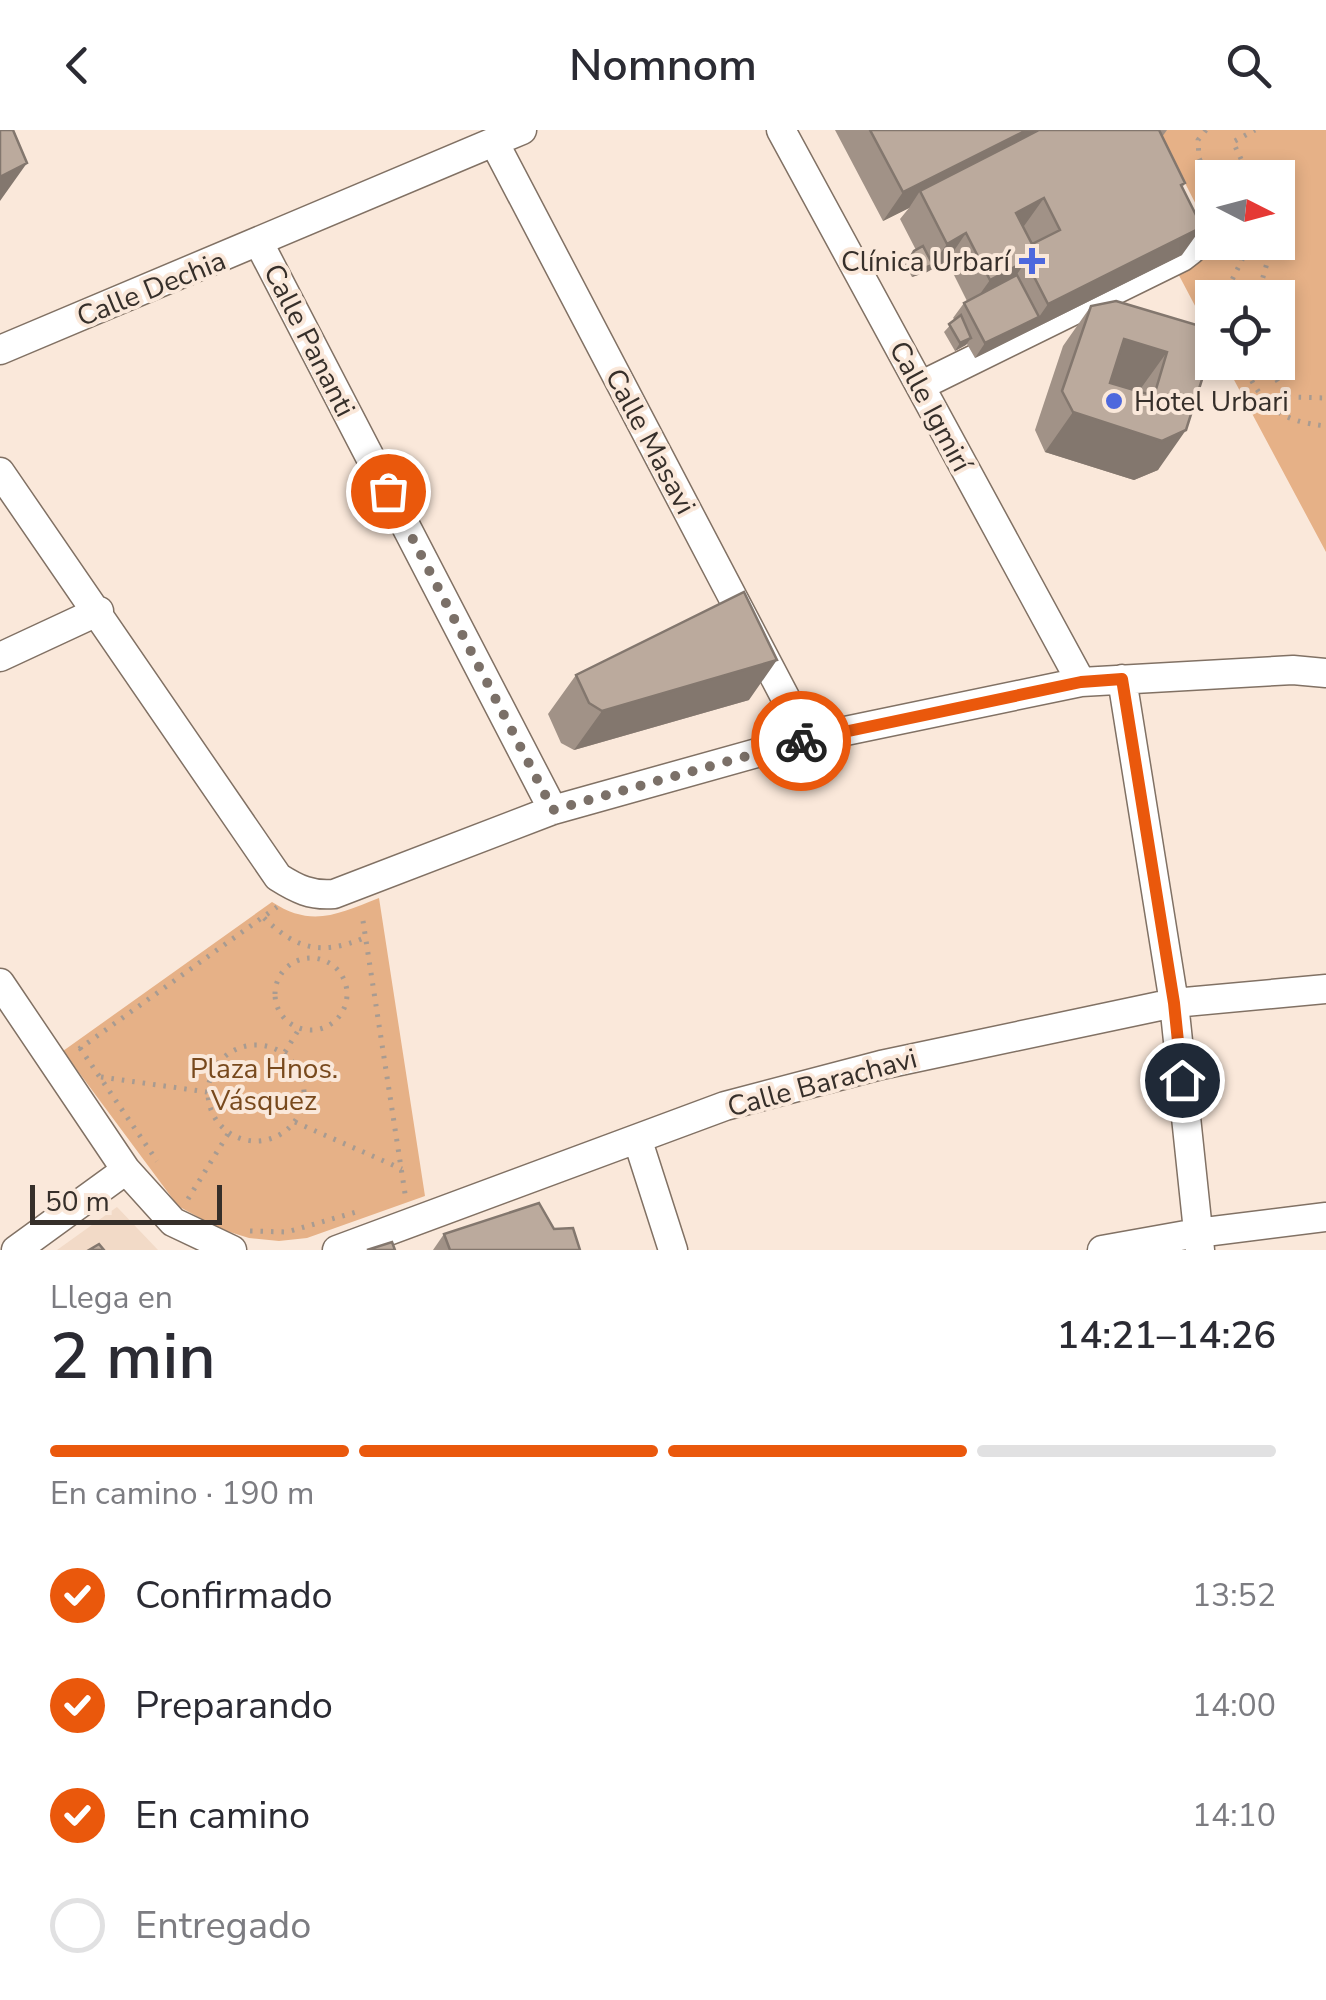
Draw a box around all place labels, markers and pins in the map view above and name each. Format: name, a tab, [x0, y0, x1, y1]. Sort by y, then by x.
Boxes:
place label: Clínica Urbarí	[841, 243, 1011, 281]
marker: Clínica Urbarí	[1019, 248, 1045, 274]
place label: Hotel Urbari	[1134, 383, 1289, 421]
marker: Hotel Urbari	[1103, 390, 1125, 412]
pin	[346, 449, 431, 534]
pin	[1140, 1038, 1225, 1123]

